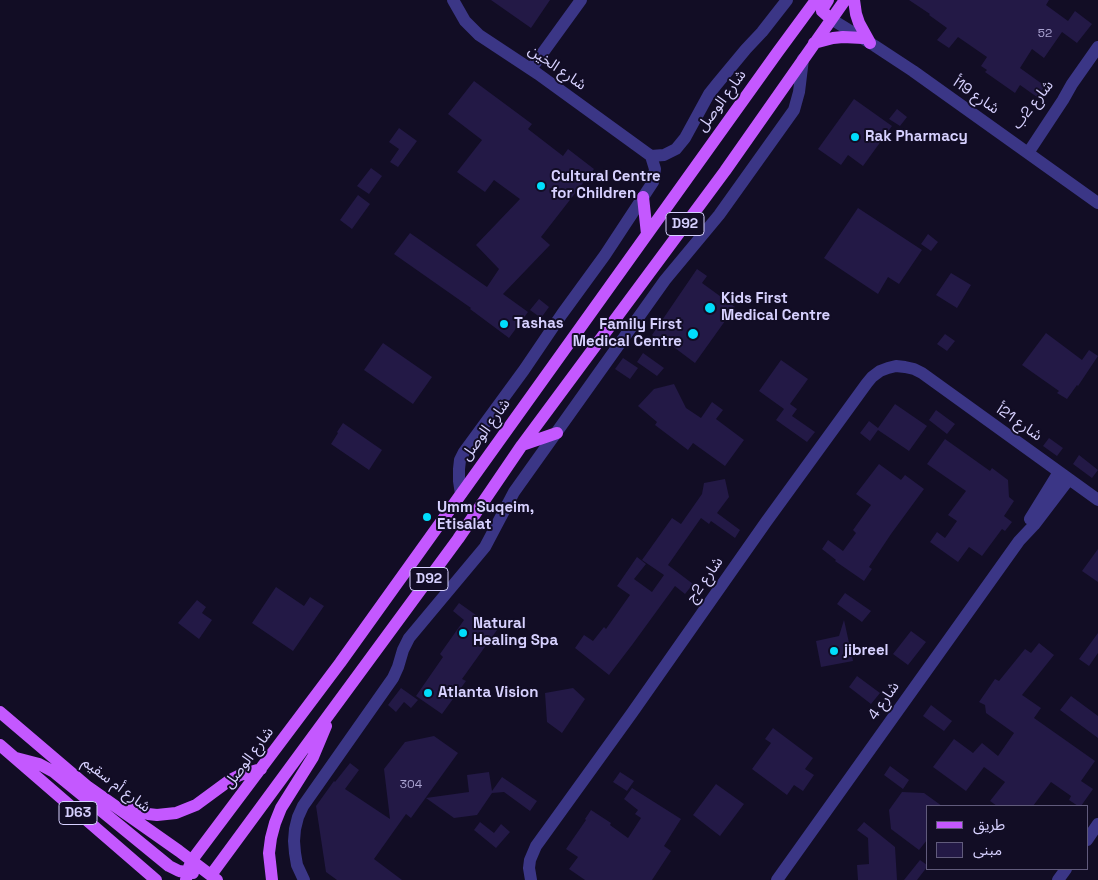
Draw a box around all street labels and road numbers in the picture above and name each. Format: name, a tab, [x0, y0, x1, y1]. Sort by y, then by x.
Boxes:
street label: شارع الخين	[525, 42, 589, 94]
street label: شارع الوصل	[694, 67, 750, 135]
street label: شارع 19أ	[950, 74, 1002, 118]
street label: شارع 2ب	[1008, 77, 1058, 133]
road number: D92	[666, 212, 704, 235]
street label: شارع الوصل	[458, 396, 514, 464]
street label: شارع 21أ	[993, 401, 1045, 445]
street label: شارع 2ج	[683, 554, 727, 606]
road number: D92	[410, 568, 448, 590]
street label: شارع 4	[864, 678, 904, 724]
street label: شارع الوصل	[220, 724, 278, 792]
street label: شارع أم سقيم	[78, 753, 154, 817]
road number: D63	[59, 801, 97, 824]

